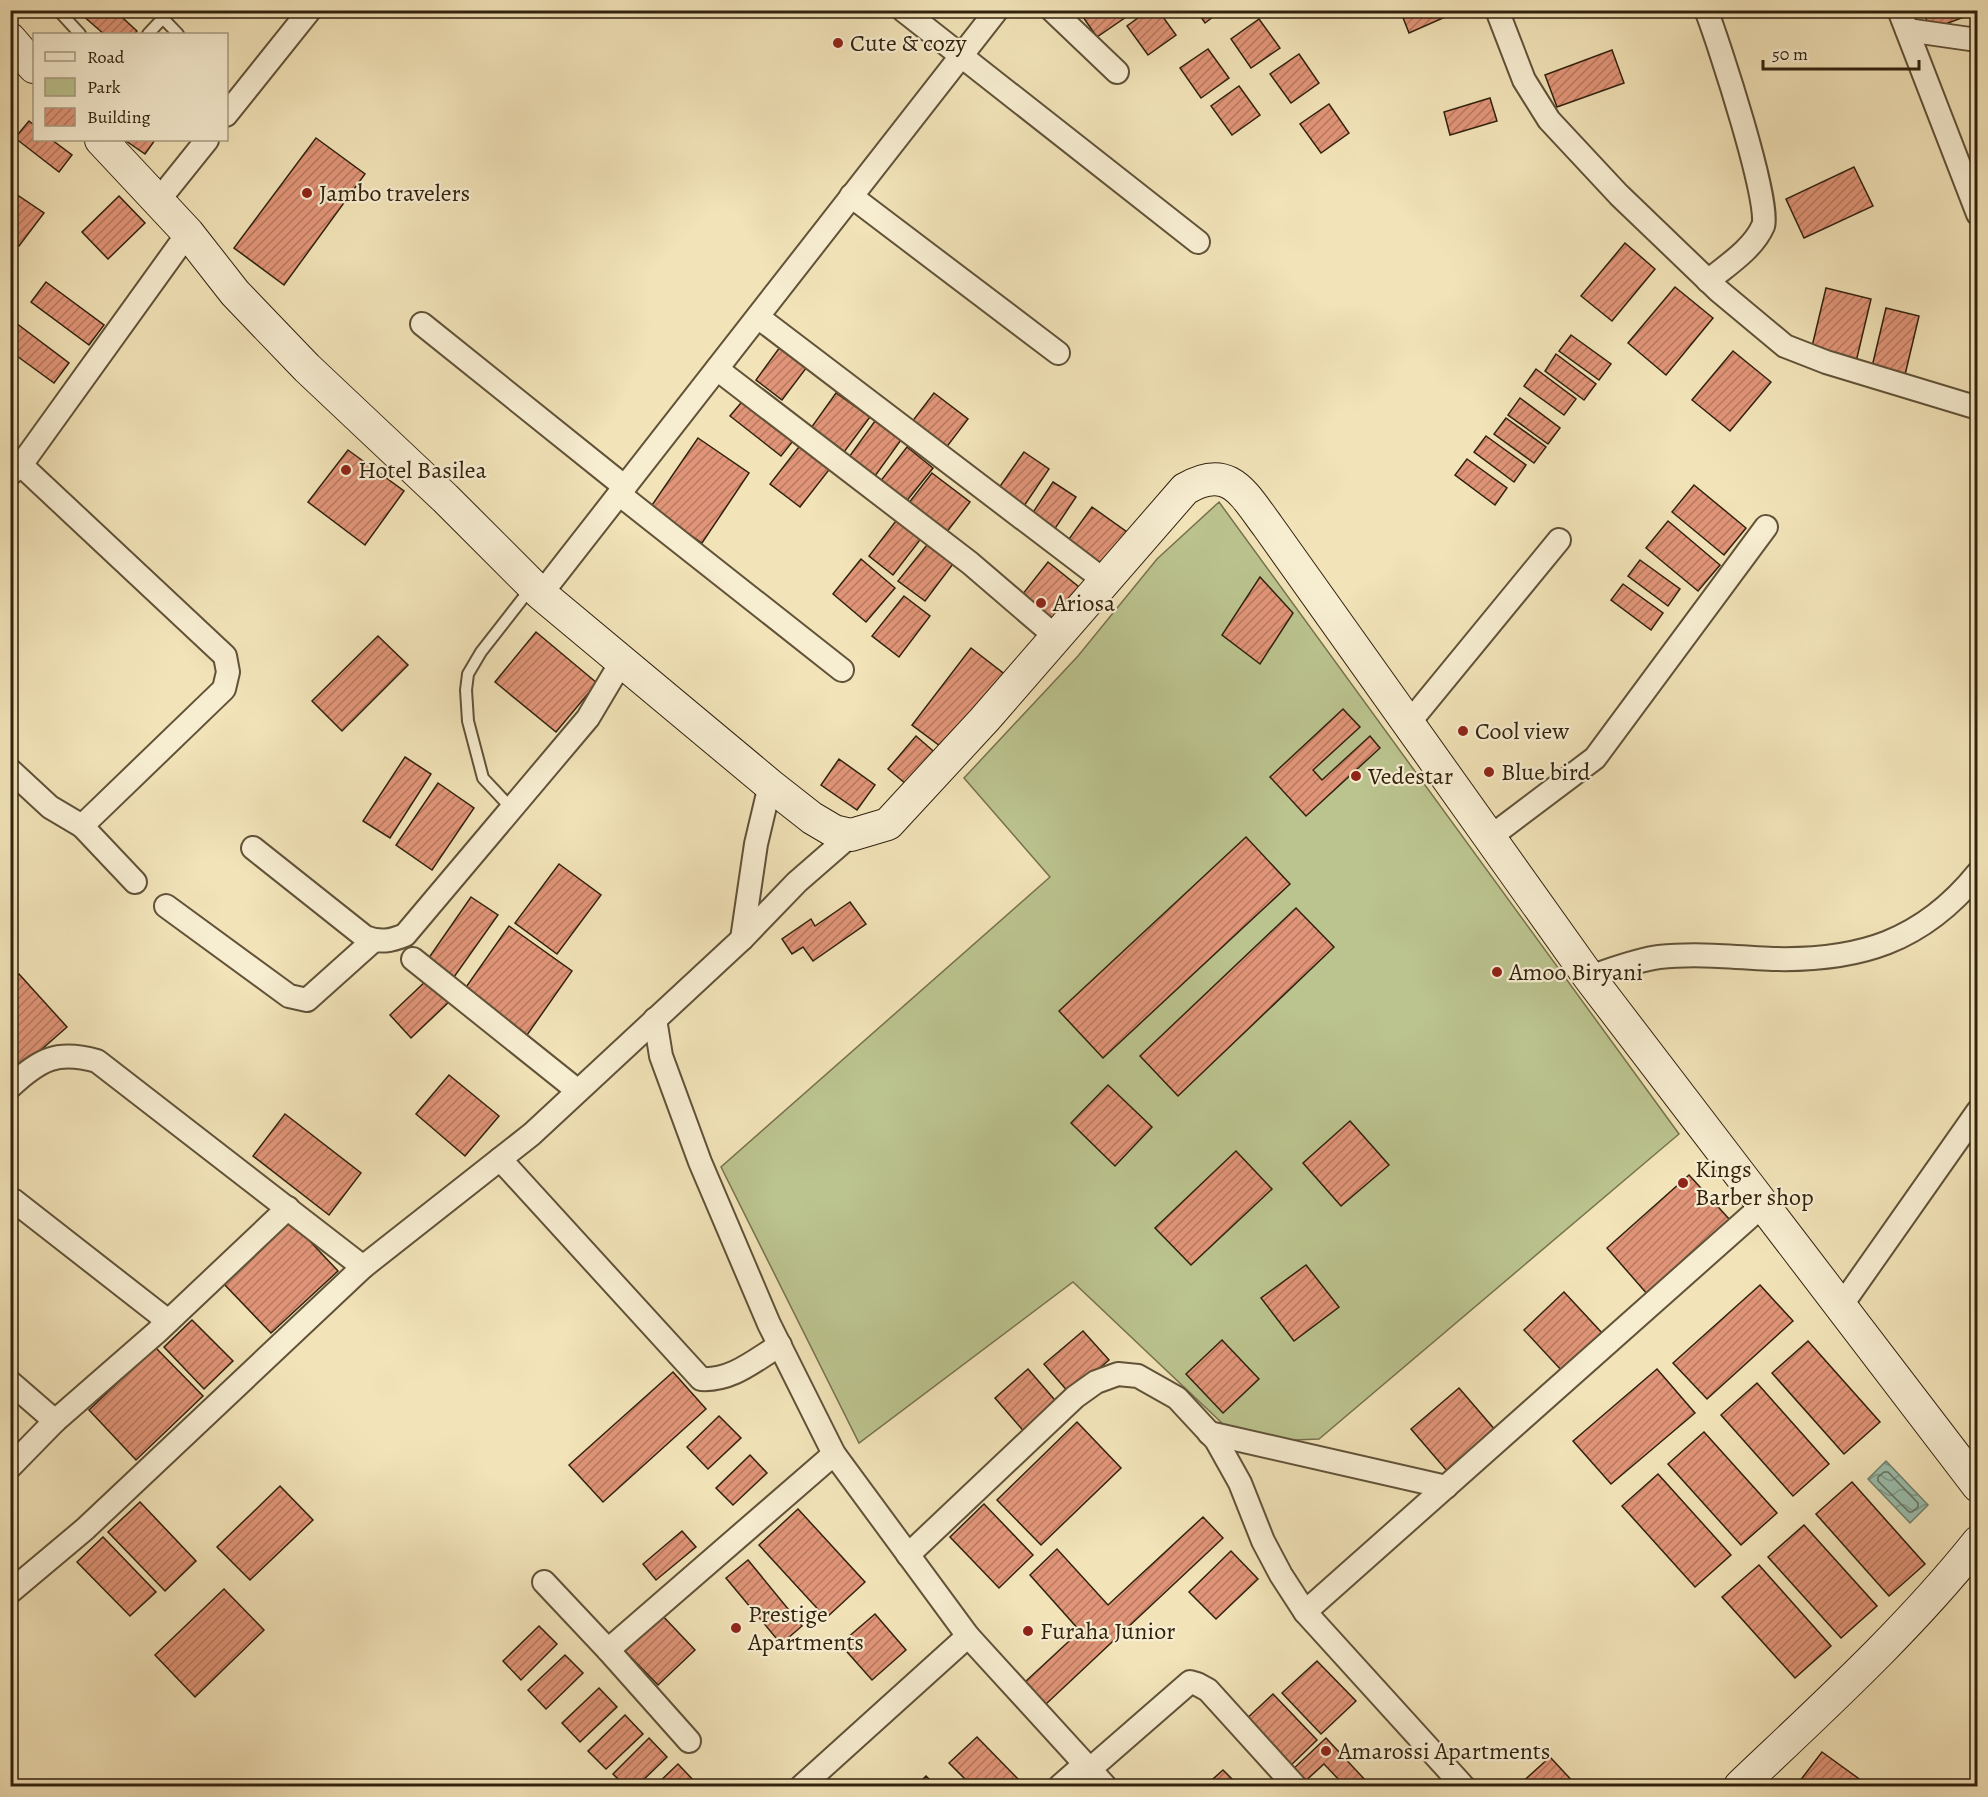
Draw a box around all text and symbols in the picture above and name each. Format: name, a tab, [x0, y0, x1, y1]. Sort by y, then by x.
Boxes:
place label: Cute & cozy	[850, 27, 967, 59]
legend	[33, 33, 228, 141]
scale bar	[1763, 33, 1919, 71]
marker: Cute & cozy	[831, 36, 845, 50]
text: 50 m	[1772, 42, 1808, 66]
text: Road	[87, 45, 125, 69]
text: Park	[87, 75, 121, 99]
text: Building	[87, 105, 151, 129]
place label: Jambo travelers	[319, 177, 470, 209]
marker: Jambo travelers	[300, 186, 314, 200]
place label: Hotel Basilea	[358, 454, 487, 486]
marker: Hotel Basilea	[339, 463, 353, 477]
place label: Ariosa	[1052, 587, 1116, 619]
marker: Ariosa	[1034, 596, 1048, 610]
place label: Cool view	[1475, 715, 1569, 747]
marker: Cool view	[1456, 724, 1470, 738]
place label: Blue bird	[1501, 756, 1591, 788]
place label: Vedestar	[1367, 760, 1453, 792]
marker: Blue bird	[1482, 765, 1496, 779]
marker: Vedestar	[1349, 769, 1363, 783]
place label: Amoo Biryani	[1508, 956, 1643, 988]
marker: Amoo Biryani	[1490, 965, 1504, 979]
place label: Kings Barber shop	[1695, 1153, 1814, 1213]
marker: Kings Barber shop	[1676, 1176, 1690, 1190]
place label: Prestige Apartments	[747, 1598, 864, 1658]
place label: Furaha Junior	[1040, 1615, 1175, 1647]
marker: Prestige Apartments	[729, 1621, 743, 1635]
marker: Furaha Junior	[1021, 1624, 1035, 1638]
place label: Amarossi Apartments	[1337, 1735, 1550, 1767]
marker: Amarossi Apartments	[1319, 1744, 1333, 1758]

